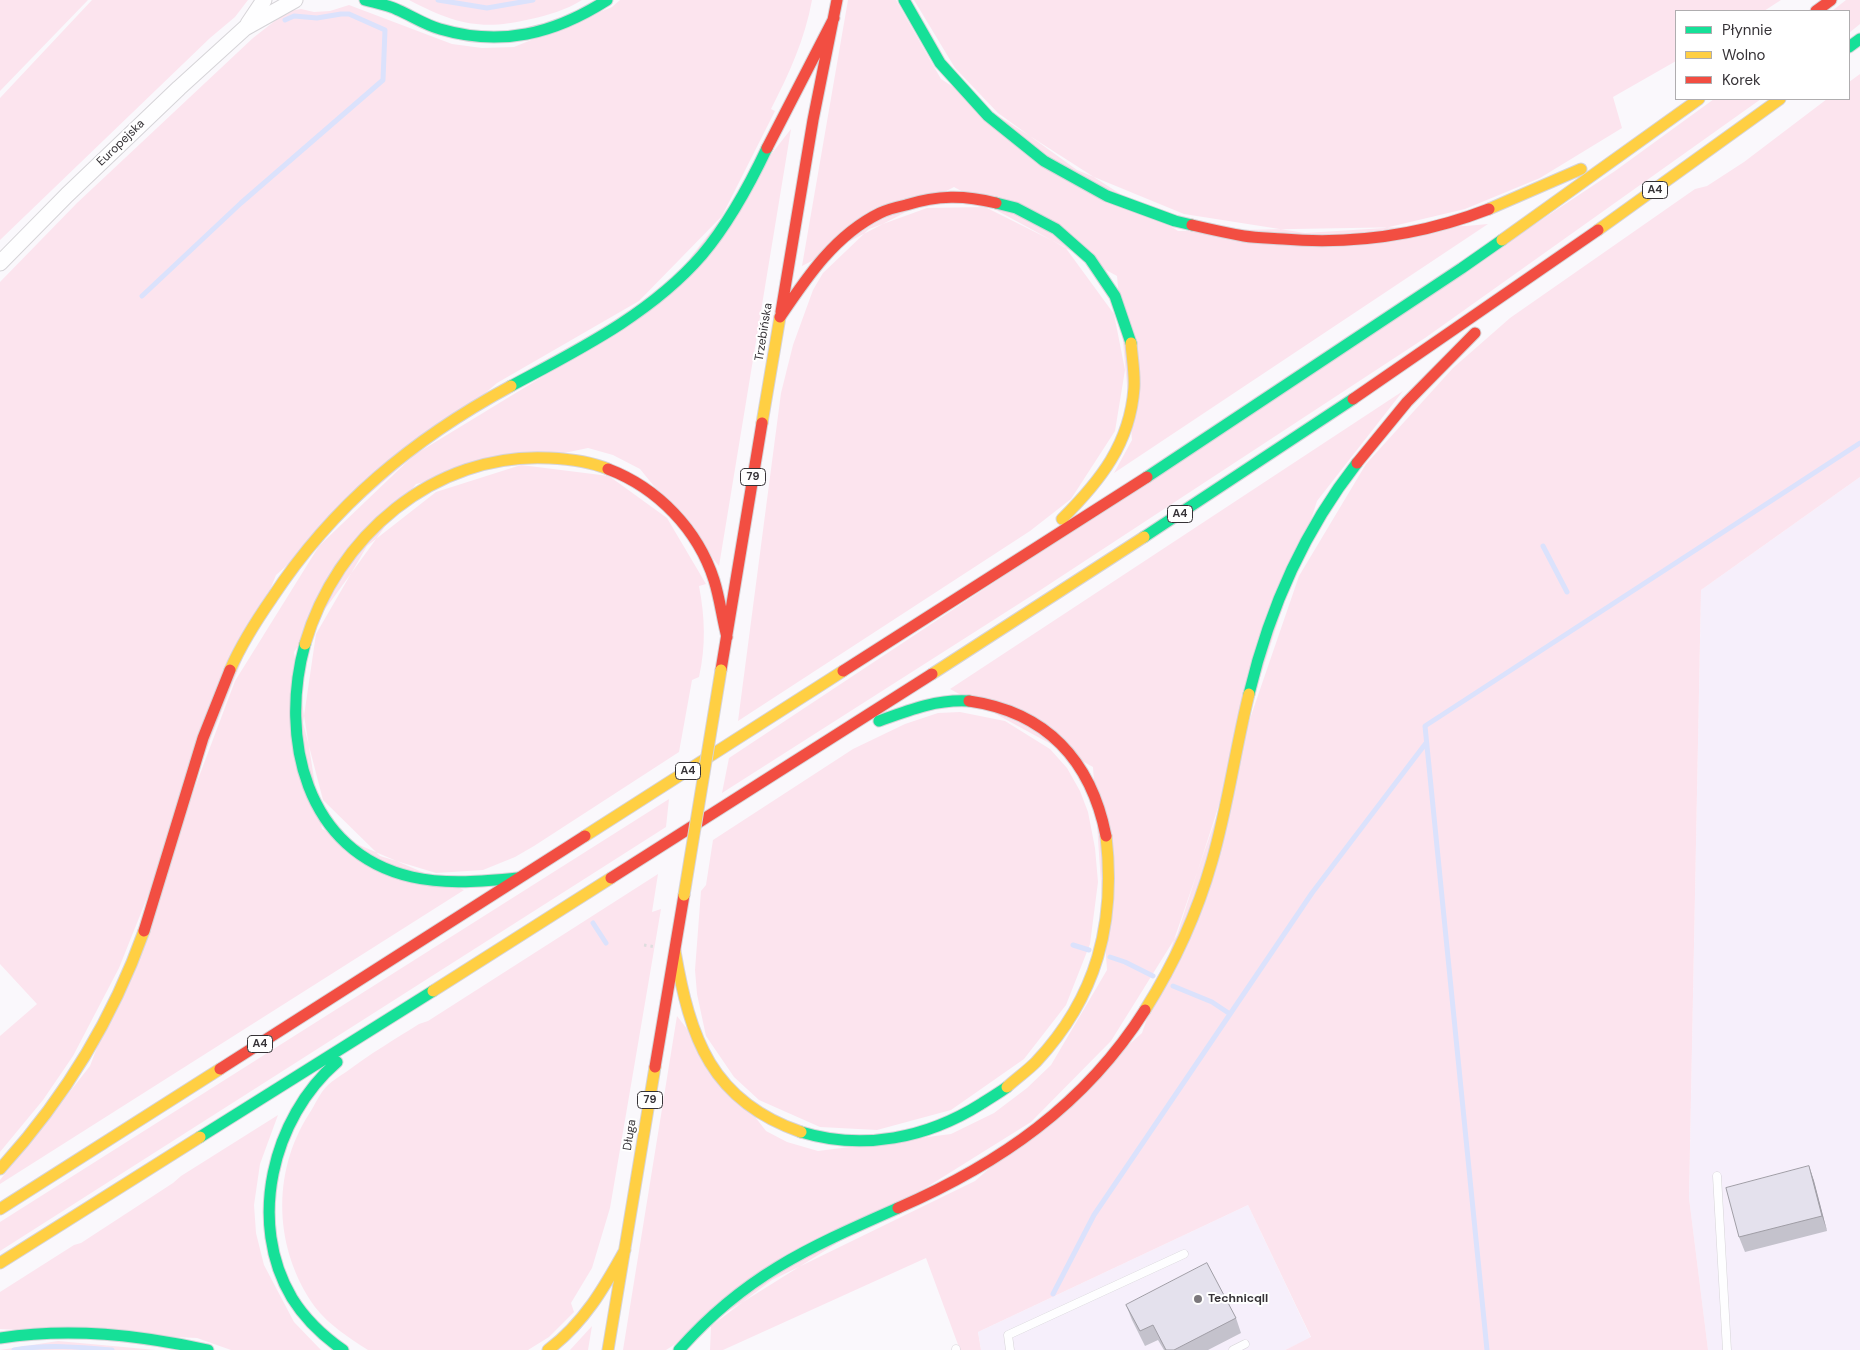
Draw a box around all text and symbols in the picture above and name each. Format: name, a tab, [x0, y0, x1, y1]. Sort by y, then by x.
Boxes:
legend	[1675, 10, 1850, 100]
text: Płynnie	[1722, 20, 1772, 40]
text: Wolno	[1722, 45, 1766, 65]
text: Korek	[1722, 70, 1761, 90]
street label: Europejska	[94, 117, 148, 169]
road number: A4	[1642, 182, 1668, 198]
street label: Trzebińska	[752, 302, 776, 362]
road number: 79	[740, 468, 766, 486]
road number: A4	[1168, 506, 1192, 522]
road number: A4	[676, 762, 700, 779]
road number: A4	[248, 1036, 272, 1052]
road number: 79	[638, 1092, 662, 1108]
street label: Długa	[620, 1118, 640, 1152]
place label: Technicqll	[1208, 1292, 1268, 1306]
marker: Technicqll	[1192, 1293, 1204, 1305]

